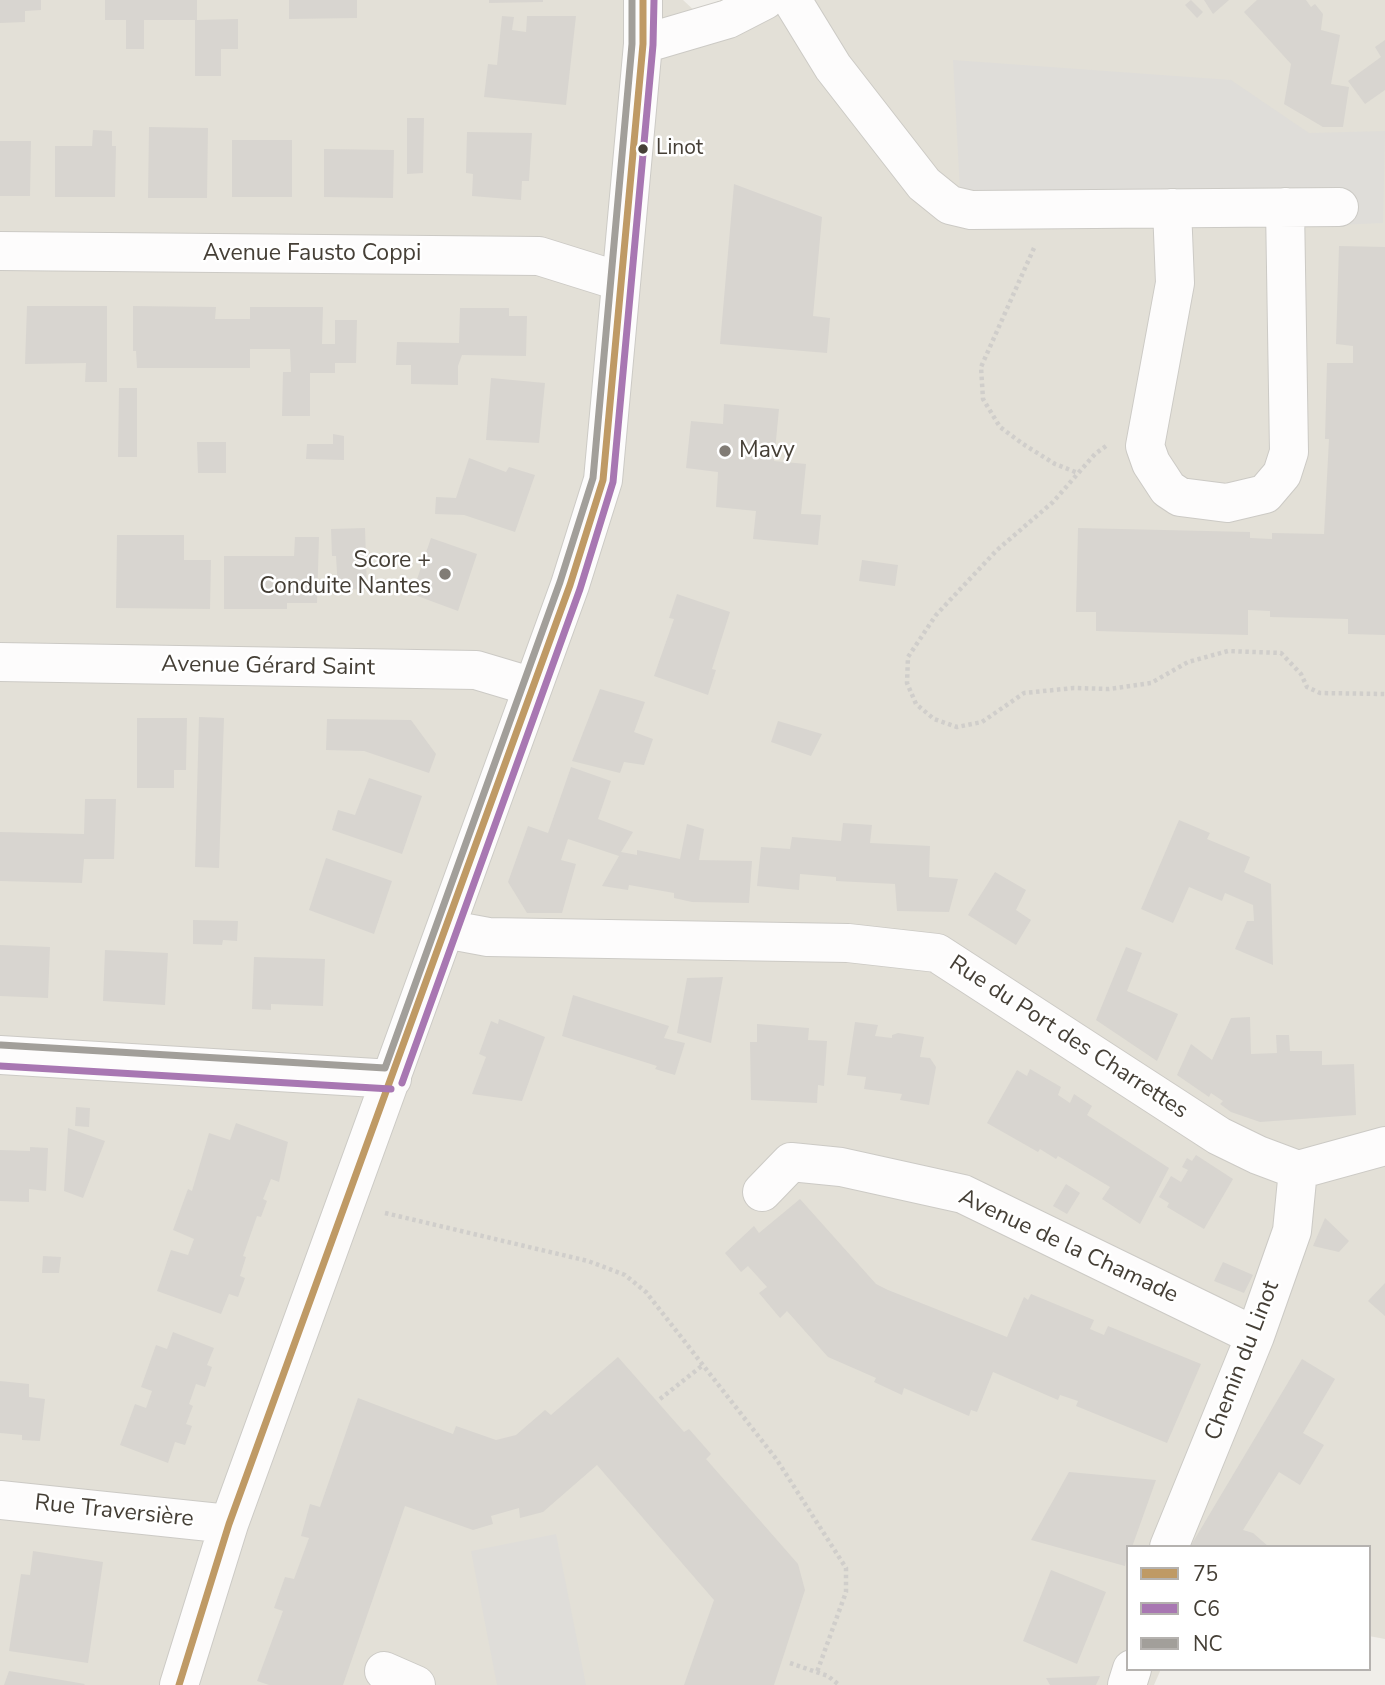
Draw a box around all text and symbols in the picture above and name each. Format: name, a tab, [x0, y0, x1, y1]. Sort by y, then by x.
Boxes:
place label: Linot	[656, 136, 703, 162]
marker: Linot	[636, 142, 650, 156]
street label: Avenue Fausto Coppi	[203, 240, 421, 268]
place label: Mavy	[739, 437, 795, 465]
marker: Mavy	[717, 443, 733, 459]
place label: Score + Conduite Nantes	[259, 547, 431, 601]
marker: Score + Conduite Nantes	[437, 566, 453, 582]
street label: Avenue Gérard Saint	[161, 651, 375, 683]
street label: Rue du Port des Charrettes	[943, 950, 1193, 1126]
street label: Avenue de la Chamade	[954, 1184, 1182, 1310]
street label: Chemin du Linot	[1200, 1277, 1286, 1445]
street label: Rue Traversière	[33, 1490, 195, 1534]
legend	[1126, 1545, 1371, 1671]
text: 75	[1193, 1560, 1218, 1588]
text: C6	[1193, 1595, 1220, 1623]
text: NC	[1193, 1630, 1223, 1658]

